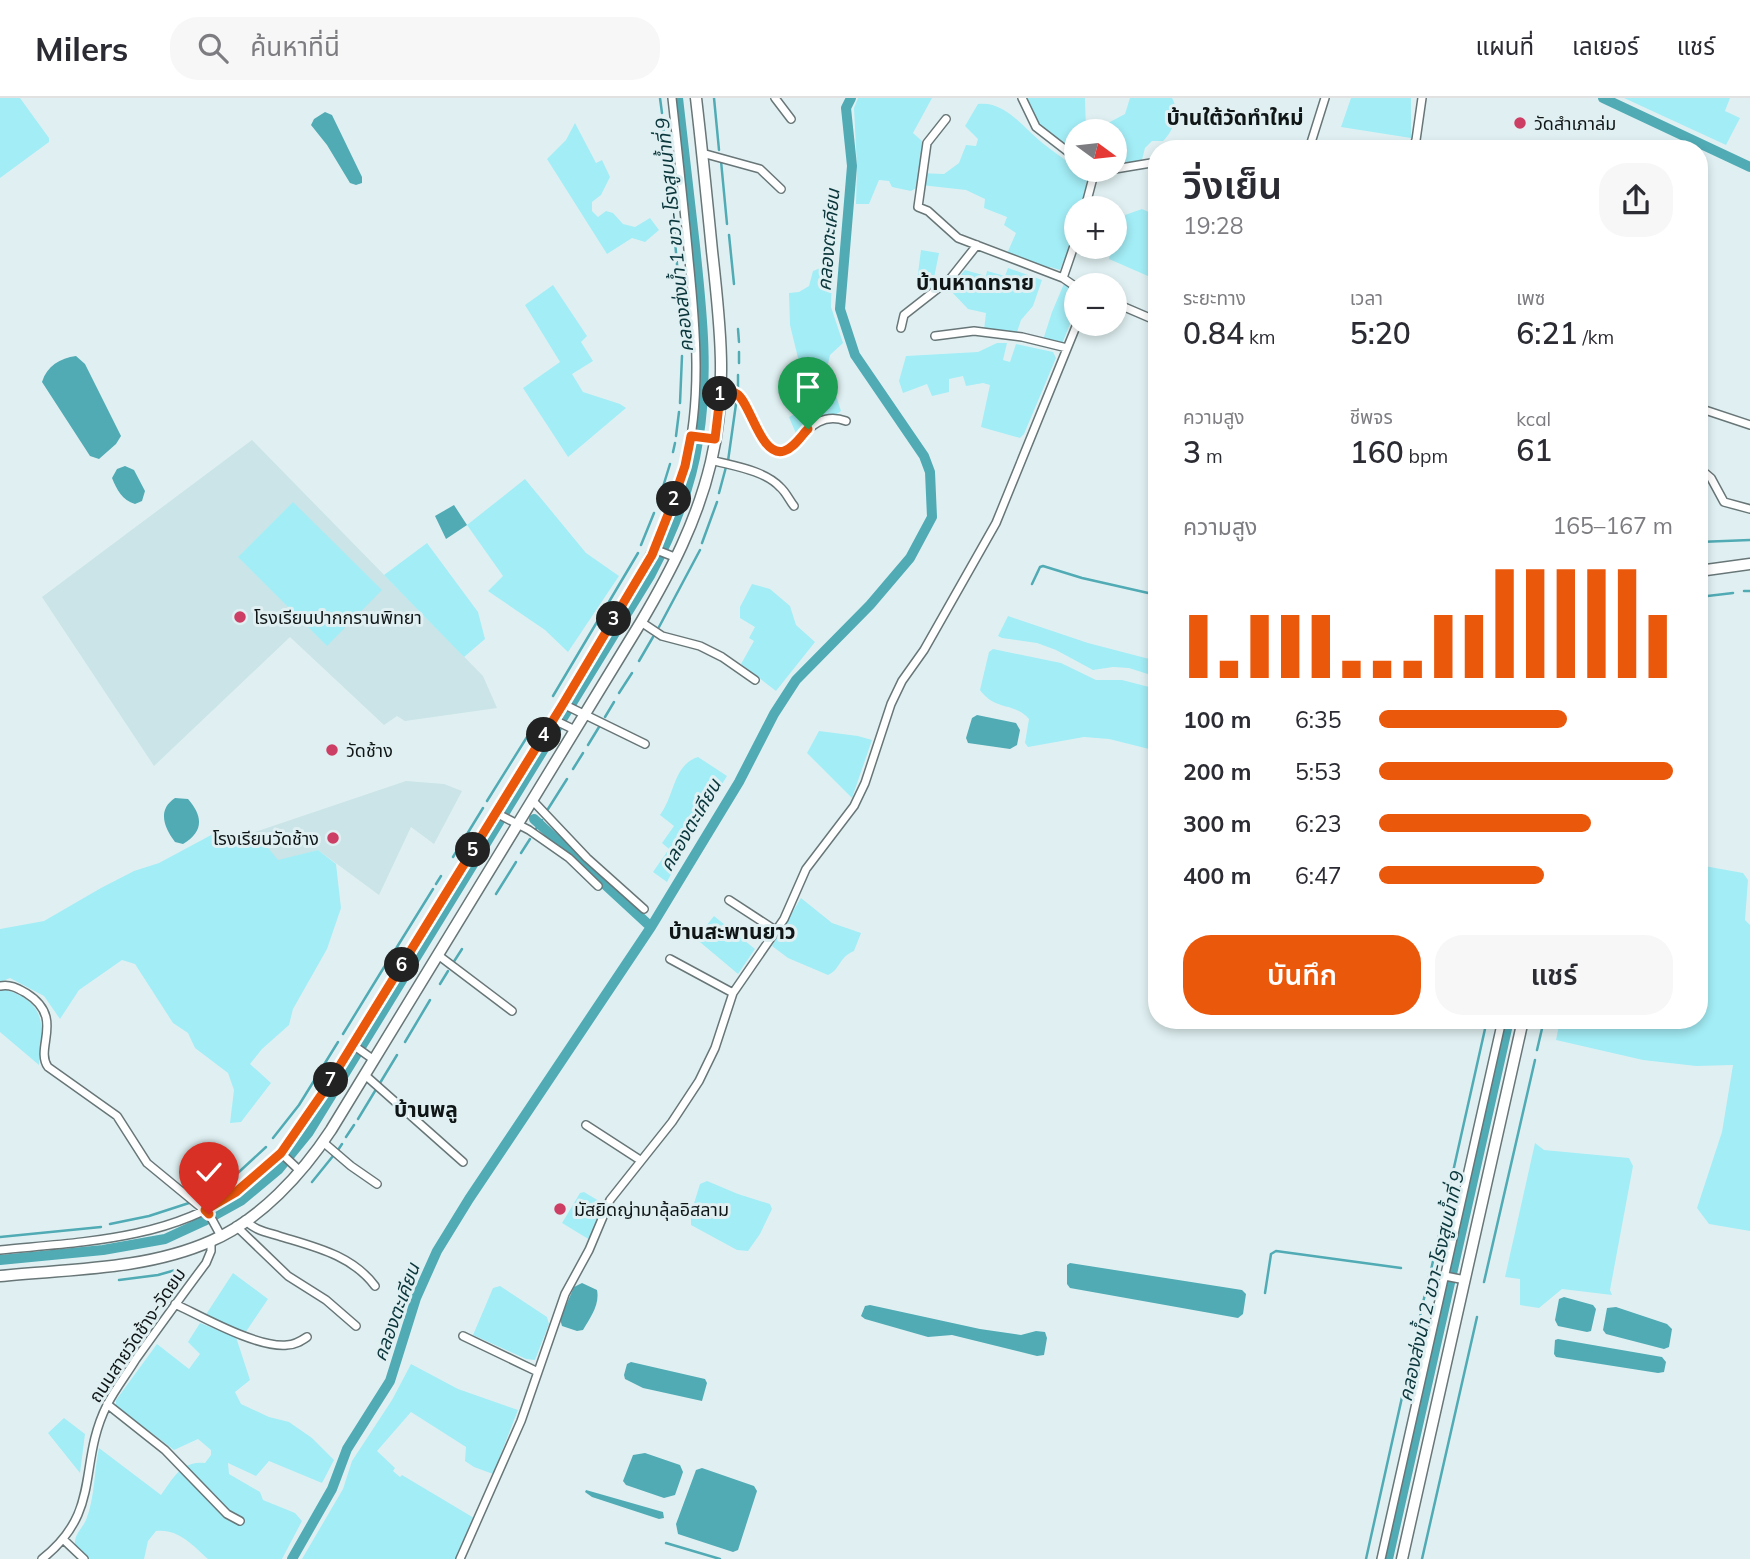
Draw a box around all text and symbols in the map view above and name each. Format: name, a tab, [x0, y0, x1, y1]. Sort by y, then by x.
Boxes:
search box	[170, 17, 660, 80]
text: Milers	[35, 28, 128, 69]
icon: search	[194, 29, 232, 67]
text: ค้นหาที่นี่	[250, 30, 340, 63]
text: แผนที่	[1476, 31, 1534, 61]
text: เลเยอร์	[1572, 31, 1639, 61]
text: แชร์	[1677, 31, 1715, 61]
district label: บ้านใต้วัดทำใหม่	[1166, 104, 1304, 130]
place label: วัดสำเภาล่ม	[1534, 112, 1616, 135]
marker: วัดสำเภาล่ม	[1512, 115, 1528, 131]
water label: คลองส่งน้ำ 1 ขวา-โรงสูบน้ำที่ 9	[649, 116, 699, 354]
north arrow	[1064, 119, 1127, 182]
map controls	[1064, 119, 1127, 336]
text: วิ่งเย็น	[1183, 161, 1282, 209]
button: share	[1599, 163, 1673, 237]
water label: คลองตะเคียน	[812, 187, 845, 292]
button: +	[1064, 196, 1127, 259]
text: 19:28	[1183, 211, 1243, 240]
district label: บ้านหาดทราย	[916, 269, 1034, 295]
button: −	[1064, 273, 1127, 336]
text: ระยะทาง	[1183, 286, 1246, 310]
text: เวลา	[1350, 286, 1383, 310]
text: เพซ	[1516, 286, 1545, 310]
text: 0.84	[1183, 314, 1244, 352]
text: 5:20	[1350, 314, 1411, 352]
text: 6:21	[1516, 314, 1577, 352]
text: km	[1244, 325, 1276, 349]
text: /km	[1577, 325, 1614, 349]
pin	[778, 357, 838, 429]
icon: arrive	[789, 368, 827, 406]
pin: 1	[702, 376, 738, 412]
text: 1	[714, 381, 725, 405]
text: ความสูง	[1183, 405, 1244, 429]
text: ชีพจร	[1350, 405, 1393, 429]
text: kcal	[1516, 407, 1551, 431]
text: 61	[1516, 431, 1552, 469]
text: 3	[1183, 433, 1201, 471]
text: 160	[1350, 433, 1404, 471]
text: m	[1201, 444, 1223, 468]
text: bpm	[1404, 444, 1448, 468]
pin: 2	[656, 482, 692, 516]
text: 2	[668, 486, 679, 510]
text: 165–167 m	[1552, 511, 1673, 540]
text: ความสูง	[1183, 512, 1257, 541]
pin: 3	[596, 602, 632, 636]
place label: โรงเรียนปากกรานพิทยา	[254, 606, 422, 629]
text: 3	[608, 606, 619, 630]
marker: โรงเรียนปากกรานพิทยา	[232, 609, 248, 625]
text: 100 m	[1183, 705, 1251, 734]
text: 6:35	[1295, 705, 1342, 734]
pin: 4	[526, 718, 562, 752]
text: 4	[538, 722, 549, 746]
place label: วัดช้าง	[346, 739, 393, 762]
marker: วัดช้าง	[324, 742, 340, 758]
text: 200 m	[1183, 757, 1251, 786]
text: 5:53	[1295, 757, 1342, 786]
water label: คลองตะเคียน	[654, 774, 727, 875]
text: 300 m	[1183, 809, 1251, 838]
text: 6:23	[1295, 809, 1342, 838]
place label: โรงเรียนวัดช้าง	[213, 827, 319, 850]
marker: โรงเรียนวัดช้าง	[325, 830, 341, 846]
pin: 5	[456, 832, 490, 868]
text: 5	[467, 837, 478, 861]
text: 400 m	[1183, 861, 1251, 890]
text: 6:47	[1295, 861, 1342, 890]
district label: บ้านสะพานยาว	[668, 918, 796, 944]
button: บันทึก	[1183, 935, 1421, 1015]
button: แชร์	[1435, 935, 1673, 1015]
pin: 6	[384, 948, 420, 982]
text: 6	[396, 952, 407, 976]
pin: 7	[314, 1062, 348, 1098]
text: 7	[325, 1067, 336, 1091]
district label: บ้านพลู	[394, 1096, 458, 1123]
pin	[179, 1142, 239, 1214]
icon: check	[190, 1153, 228, 1191]
water label: คลองส่งน้ำ 2 ขวา-โรงสูบน้ำที่ 9	[1392, 1168, 1470, 1404]
place label: มัสยิดญ่ามาลุ้ลอิสลาม	[574, 1198, 729, 1221]
marker: มัสยิดญ่ามาลุ้ลอิสลาม	[552, 1201, 568, 1217]
water label: คลองตะเคียน	[367, 1259, 425, 1364]
street label: ถนนสายวัดช้าง-วัดยม	[83, 1263, 191, 1407]

